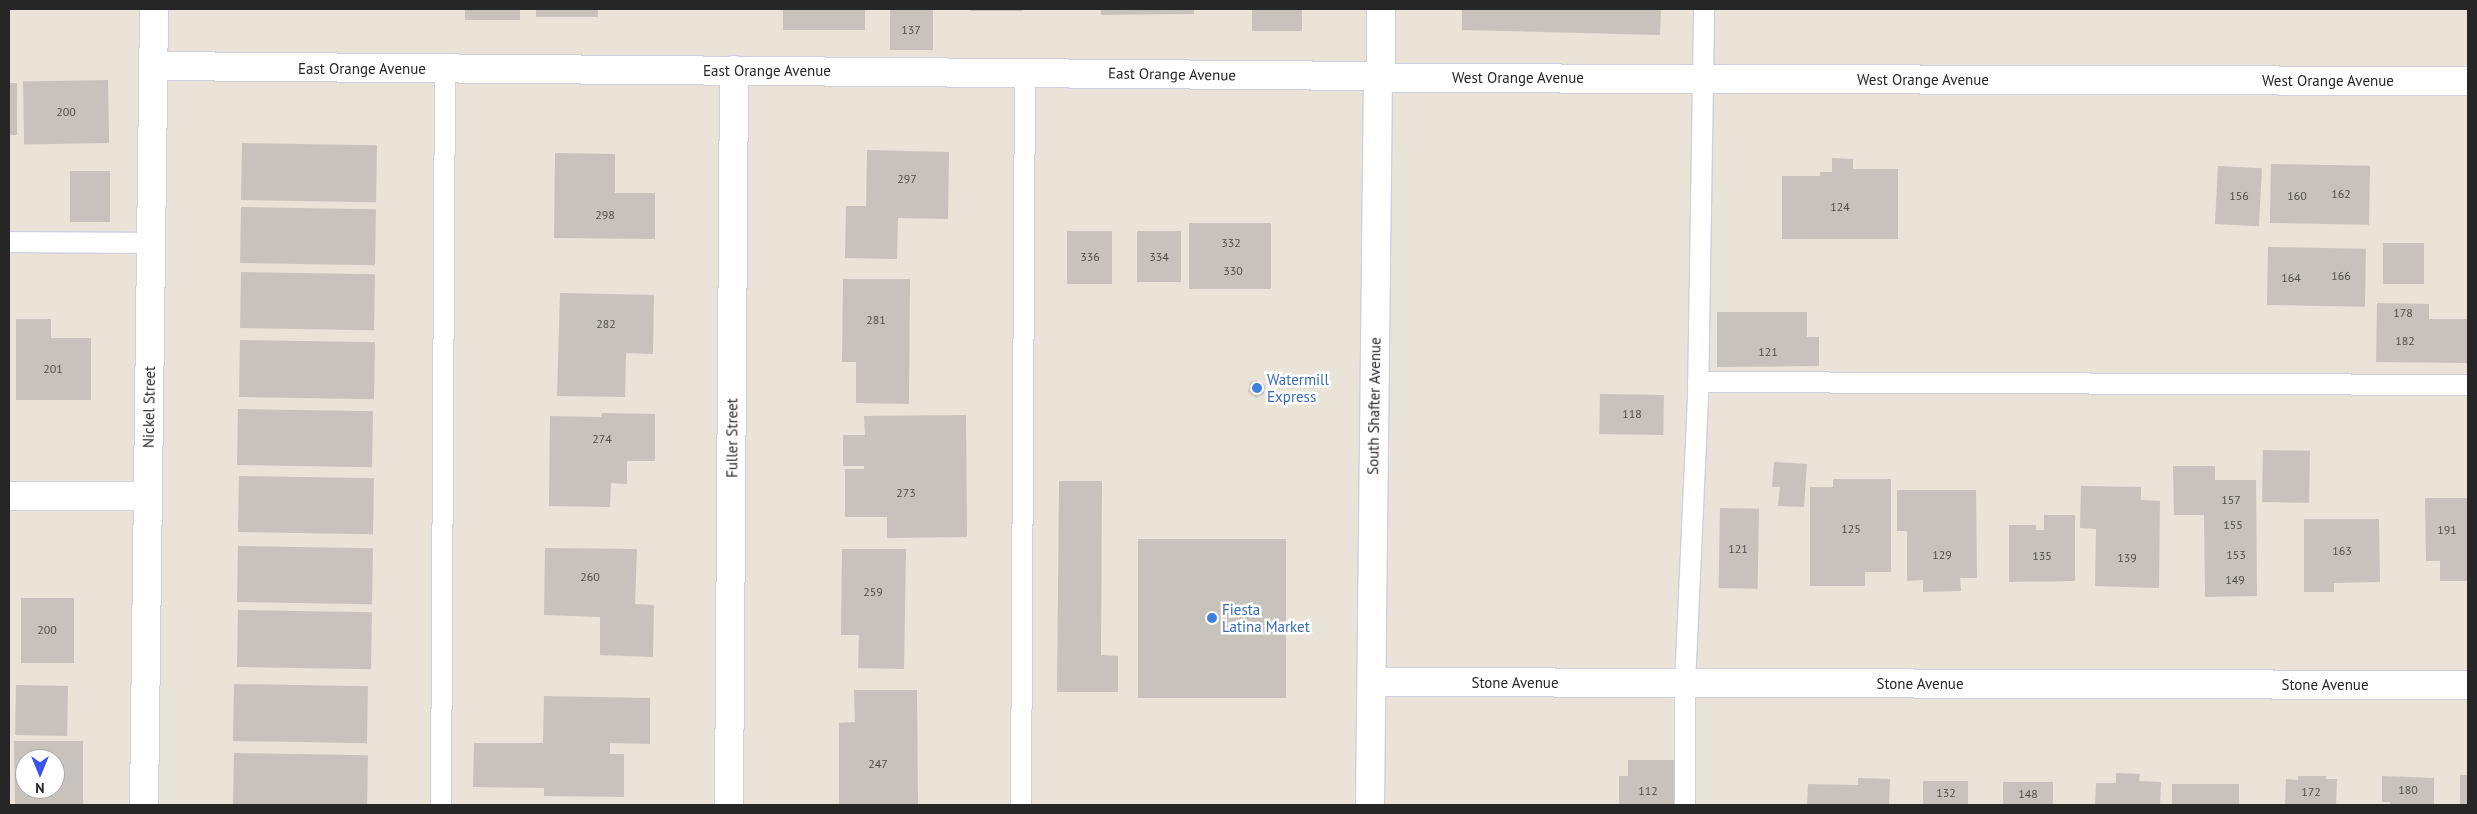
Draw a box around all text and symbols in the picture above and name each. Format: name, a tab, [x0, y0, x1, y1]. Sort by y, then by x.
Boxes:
house number: 137	[901, 23, 921, 37]
street label: East Orange Avenue	[298, 60, 426, 78]
street label: East Orange Avenue	[703, 62, 831, 80]
street label: East Orange Avenue	[1108, 64, 1236, 84]
street label: West Orange Avenue	[1452, 69, 1584, 87]
street label: West Orange Avenue	[1857, 71, 1989, 89]
street label: West Orange Avenue	[2262, 72, 2394, 90]
house number: 200	[56, 105, 76, 119]
house number: 297	[897, 172, 917, 186]
house number: 162	[2331, 187, 2351, 201]
house number: 156	[2229, 189, 2249, 203]
house number: 160	[2287, 189, 2307, 203]
house number: 124	[1830, 200, 1850, 214]
house number: 298	[595, 208, 615, 222]
house number: 332	[1221, 236, 1241, 250]
house number: 336	[1080, 250, 1100, 264]
house number: 334	[1149, 250, 1169, 264]
house number: 330	[1223, 264, 1243, 278]
house number: 166	[2331, 269, 2351, 283]
house number: 164	[2281, 271, 2301, 285]
house number: 178	[2393, 306, 2413, 320]
house number: 281	[866, 313, 886, 327]
house number: 282	[596, 317, 616, 331]
house number: 182	[2395, 334, 2415, 348]
street label: South Shafter Avenue	[1364, 337, 1384, 475]
house number: 121	[1758, 345, 1778, 359]
house number: 201	[43, 362, 63, 376]
street label: Nickel Street	[139, 366, 159, 448]
place label: Watermill Express	[1267, 370, 1329, 405]
marker: Watermill Express	[1251, 382, 1263, 394]
street label: Fuller Street	[723, 398, 741, 478]
house number: 118	[1622, 407, 1642, 421]
house number: 274	[592, 432, 612, 446]
house number: 273	[896, 486, 916, 500]
house number: 157	[2221, 493, 2241, 507]
house number: 155	[2223, 518, 2243, 532]
house number: 125	[1841, 522, 1861, 536]
house number: 191	[2437, 523, 2457, 537]
house number: 121	[1728, 542, 1748, 556]
house number: 163	[2332, 544, 2352, 558]
house number: 129	[1932, 548, 1952, 562]
house number: 153	[2226, 548, 2246, 562]
house number: 135	[2032, 549, 2052, 563]
house number: 139	[2117, 551, 2137, 565]
house number: 260	[580, 570, 600, 584]
house number: 149	[2225, 573, 2245, 587]
house number: 259	[863, 585, 883, 599]
place label: Fiesta Latina Market	[1222, 600, 1310, 635]
marker: Fiesta Latina Market	[1206, 612, 1218, 624]
house number: 200	[37, 623, 57, 637]
street label: Stone Avenue	[1471, 674, 1559, 692]
street label: Stone Avenue	[1876, 675, 1964, 693]
street label: Stone Avenue	[2281, 676, 2369, 694]
north arrow	[15, 749, 65, 799]
house number: 247	[868, 757, 888, 771]
text: N	[35, 779, 45, 797]
house number: 180	[2398, 783, 2418, 797]
house number: 112	[1638, 784, 1658, 798]
house number: 172	[2301, 785, 2321, 799]
house number: 132	[1936, 786, 1956, 800]
house number: 148	[2018, 787, 2038, 801]

